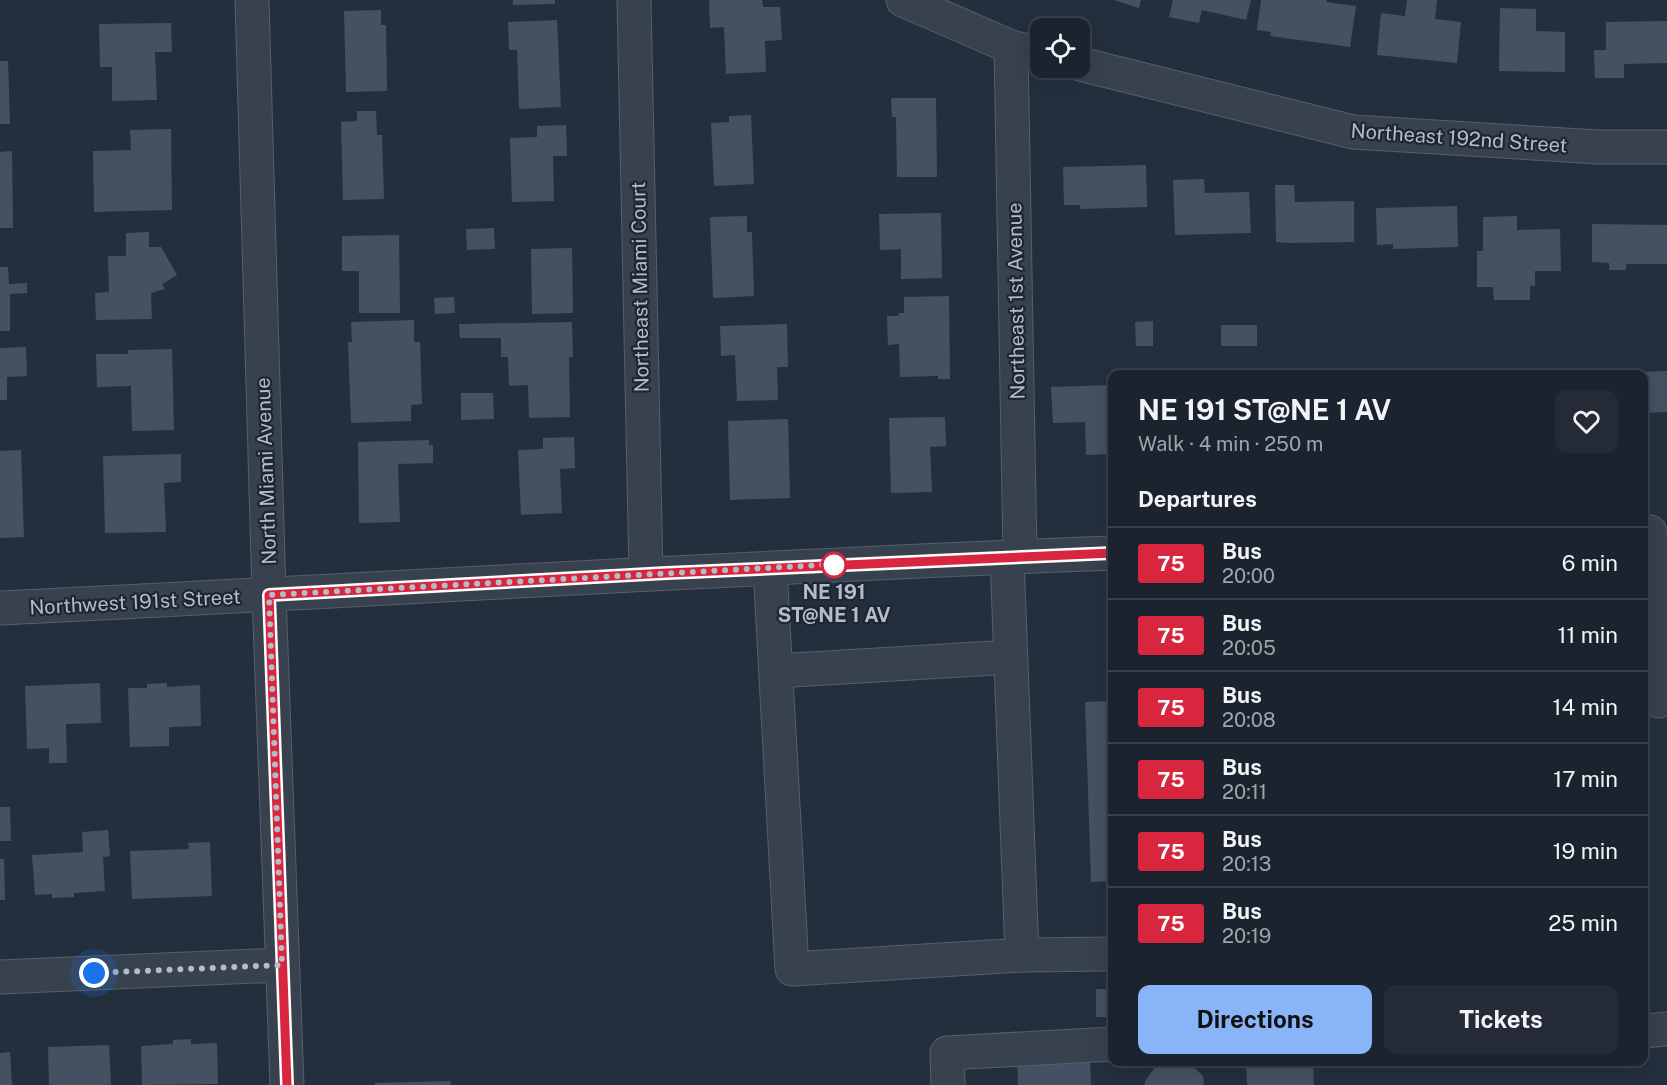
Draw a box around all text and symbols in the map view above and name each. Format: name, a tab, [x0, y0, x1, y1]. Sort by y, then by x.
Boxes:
map controls	[1030, 18, 1090, 78]
button: locate	[1030, 18, 1090, 78]
street label: Northeast 192nd Street	[1350, 118, 1568, 158]
street label: Northeast Miami Court	[626, 181, 654, 393]
street label: Northeast 1st Avenue	[1002, 202, 1030, 400]
street label: North Miami Avenue	[251, 377, 281, 565]
button: heart	[1555, 390, 1618, 453]
text: NE 191 ST@NE 1 AV	[1138, 393, 1391, 426]
text: Walk · 4 min · 250 m	[1138, 432, 1323, 456]
text: Departures	[1138, 486, 1257, 512]
text: Bus	[1222, 538, 1262, 564]
text: 6 min	[1562, 550, 1618, 576]
text: 75	[1157, 551, 1185, 576]
marker: NE 191 ST@NE 1 AV	[821, 552, 847, 578]
text: 20:00	[1222, 564, 1275, 588]
place label: NE 191 ST@NE 1 AV	[777, 580, 891, 627]
street label: Northwest 191st Street	[29, 584, 241, 620]
text: Bus	[1222, 610, 1262, 636]
text: 11 min	[1557, 622, 1618, 648]
text: 75	[1157, 623, 1185, 648]
text: 20:05	[1222, 636, 1276, 660]
text: Bus	[1222, 682, 1262, 708]
text: 14 min	[1553, 694, 1618, 720]
text: 75	[1157, 695, 1185, 720]
text: 20:08	[1222, 708, 1276, 732]
text: Bus	[1222, 754, 1262, 780]
text: 17 min	[1553, 766, 1618, 792]
text: 75	[1157, 767, 1185, 792]
text: 20:11	[1222, 780, 1267, 804]
text: Bus	[1222, 826, 1262, 852]
text: 19 min	[1553, 838, 1618, 864]
text: 75	[1157, 839, 1185, 864]
text: 20:13	[1222, 852, 1271, 876]
text: Bus	[1222, 898, 1262, 924]
text: 25 min	[1548, 910, 1618, 936]
text: 75	[1157, 911, 1185, 936]
text: 20:19	[1222, 924, 1271, 948]
your location	[79, 958, 109, 988]
button: Directions	[1138, 985, 1372, 1054]
button: Tickets	[1384, 985, 1618, 1054]

